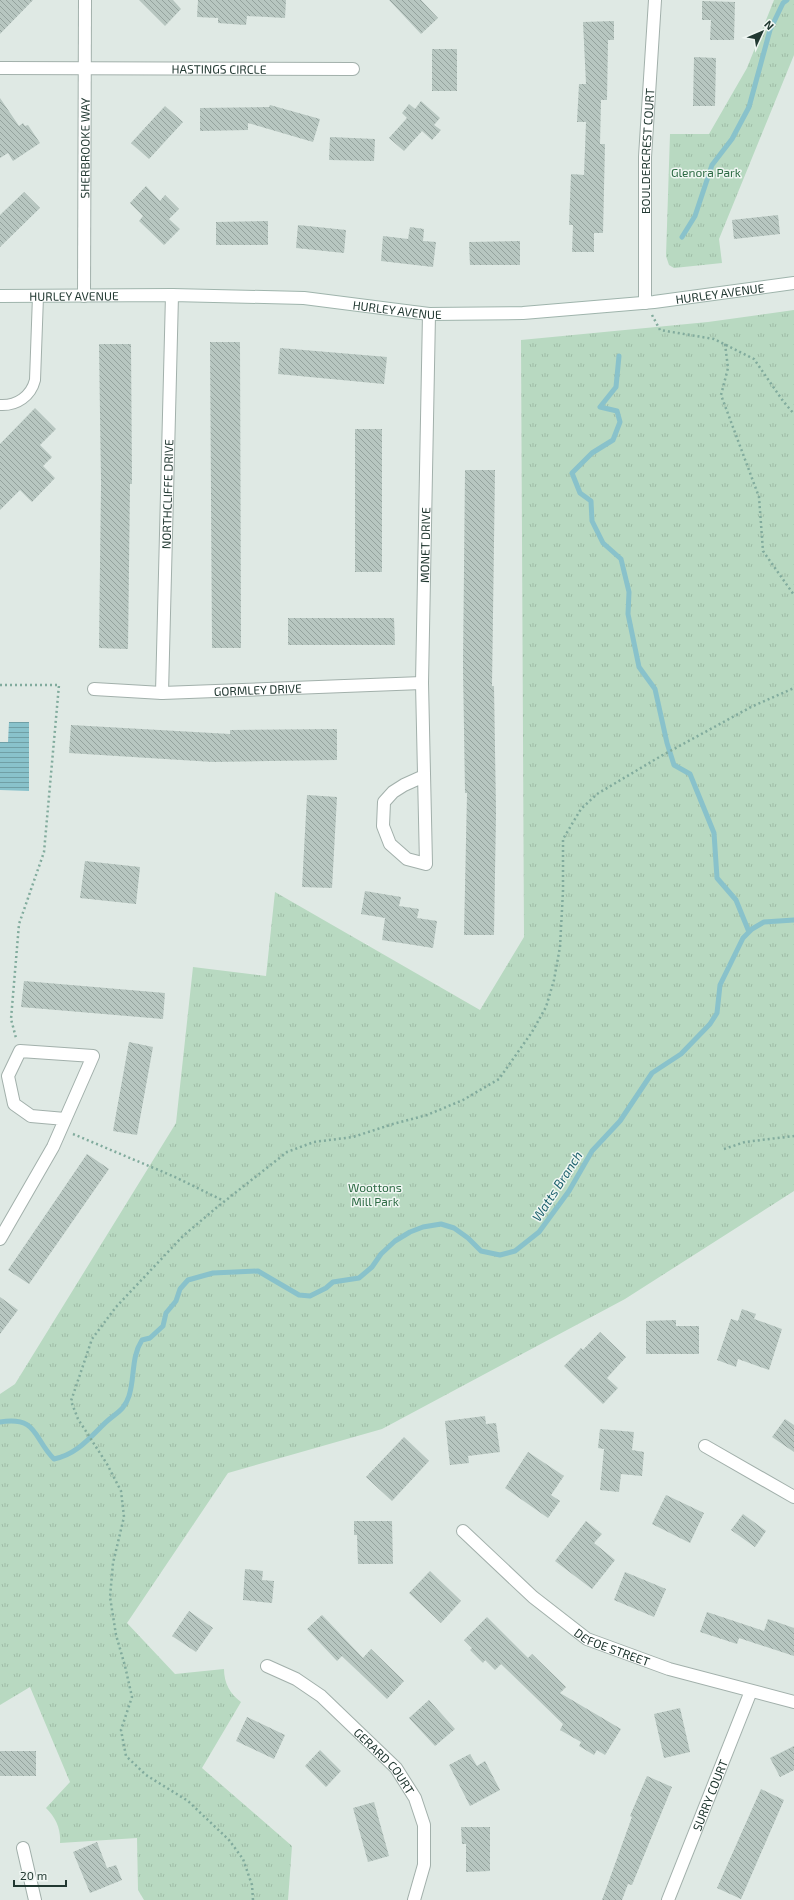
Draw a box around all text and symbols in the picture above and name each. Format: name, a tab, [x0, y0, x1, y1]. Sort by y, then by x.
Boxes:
north arrow	[742, 12, 782, 52]
text: N	[762, 17, 777, 32]
street label: HASTINGS CIRCLE	[171, 61, 267, 76]
street label: BOULDERCREST COURT	[638, 88, 656, 214]
street label: SHERBROOKE WAY	[77, 97, 92, 198]
park label: Glenora Park	[671, 165, 741, 179]
street label: HURLEY AVENUE	[675, 280, 765, 306]
street label: HURLEY AVENUE	[29, 288, 119, 303]
street label: HURLEY AVENUE	[352, 297, 442, 321]
street label: NORTHCLIFFE DRIVE	[159, 439, 175, 549]
street label: MONET DRIVE	[417, 507, 432, 583]
street label: GORMLEY DRIVE	[213, 681, 302, 698]
water label: Watts Branch	[528, 1148, 586, 1224]
park label: Woottons Mill Park	[348, 1180, 402, 1208]
street label: DEFOE STREET	[572, 1625, 652, 1668]
street label: GERARD COURT	[351, 1725, 418, 1796]
street label: SURRY COURT	[689, 1757, 730, 1833]
scale bar	[14, 1862, 66, 1888]
text: 20 m	[20, 1868, 47, 1882]

